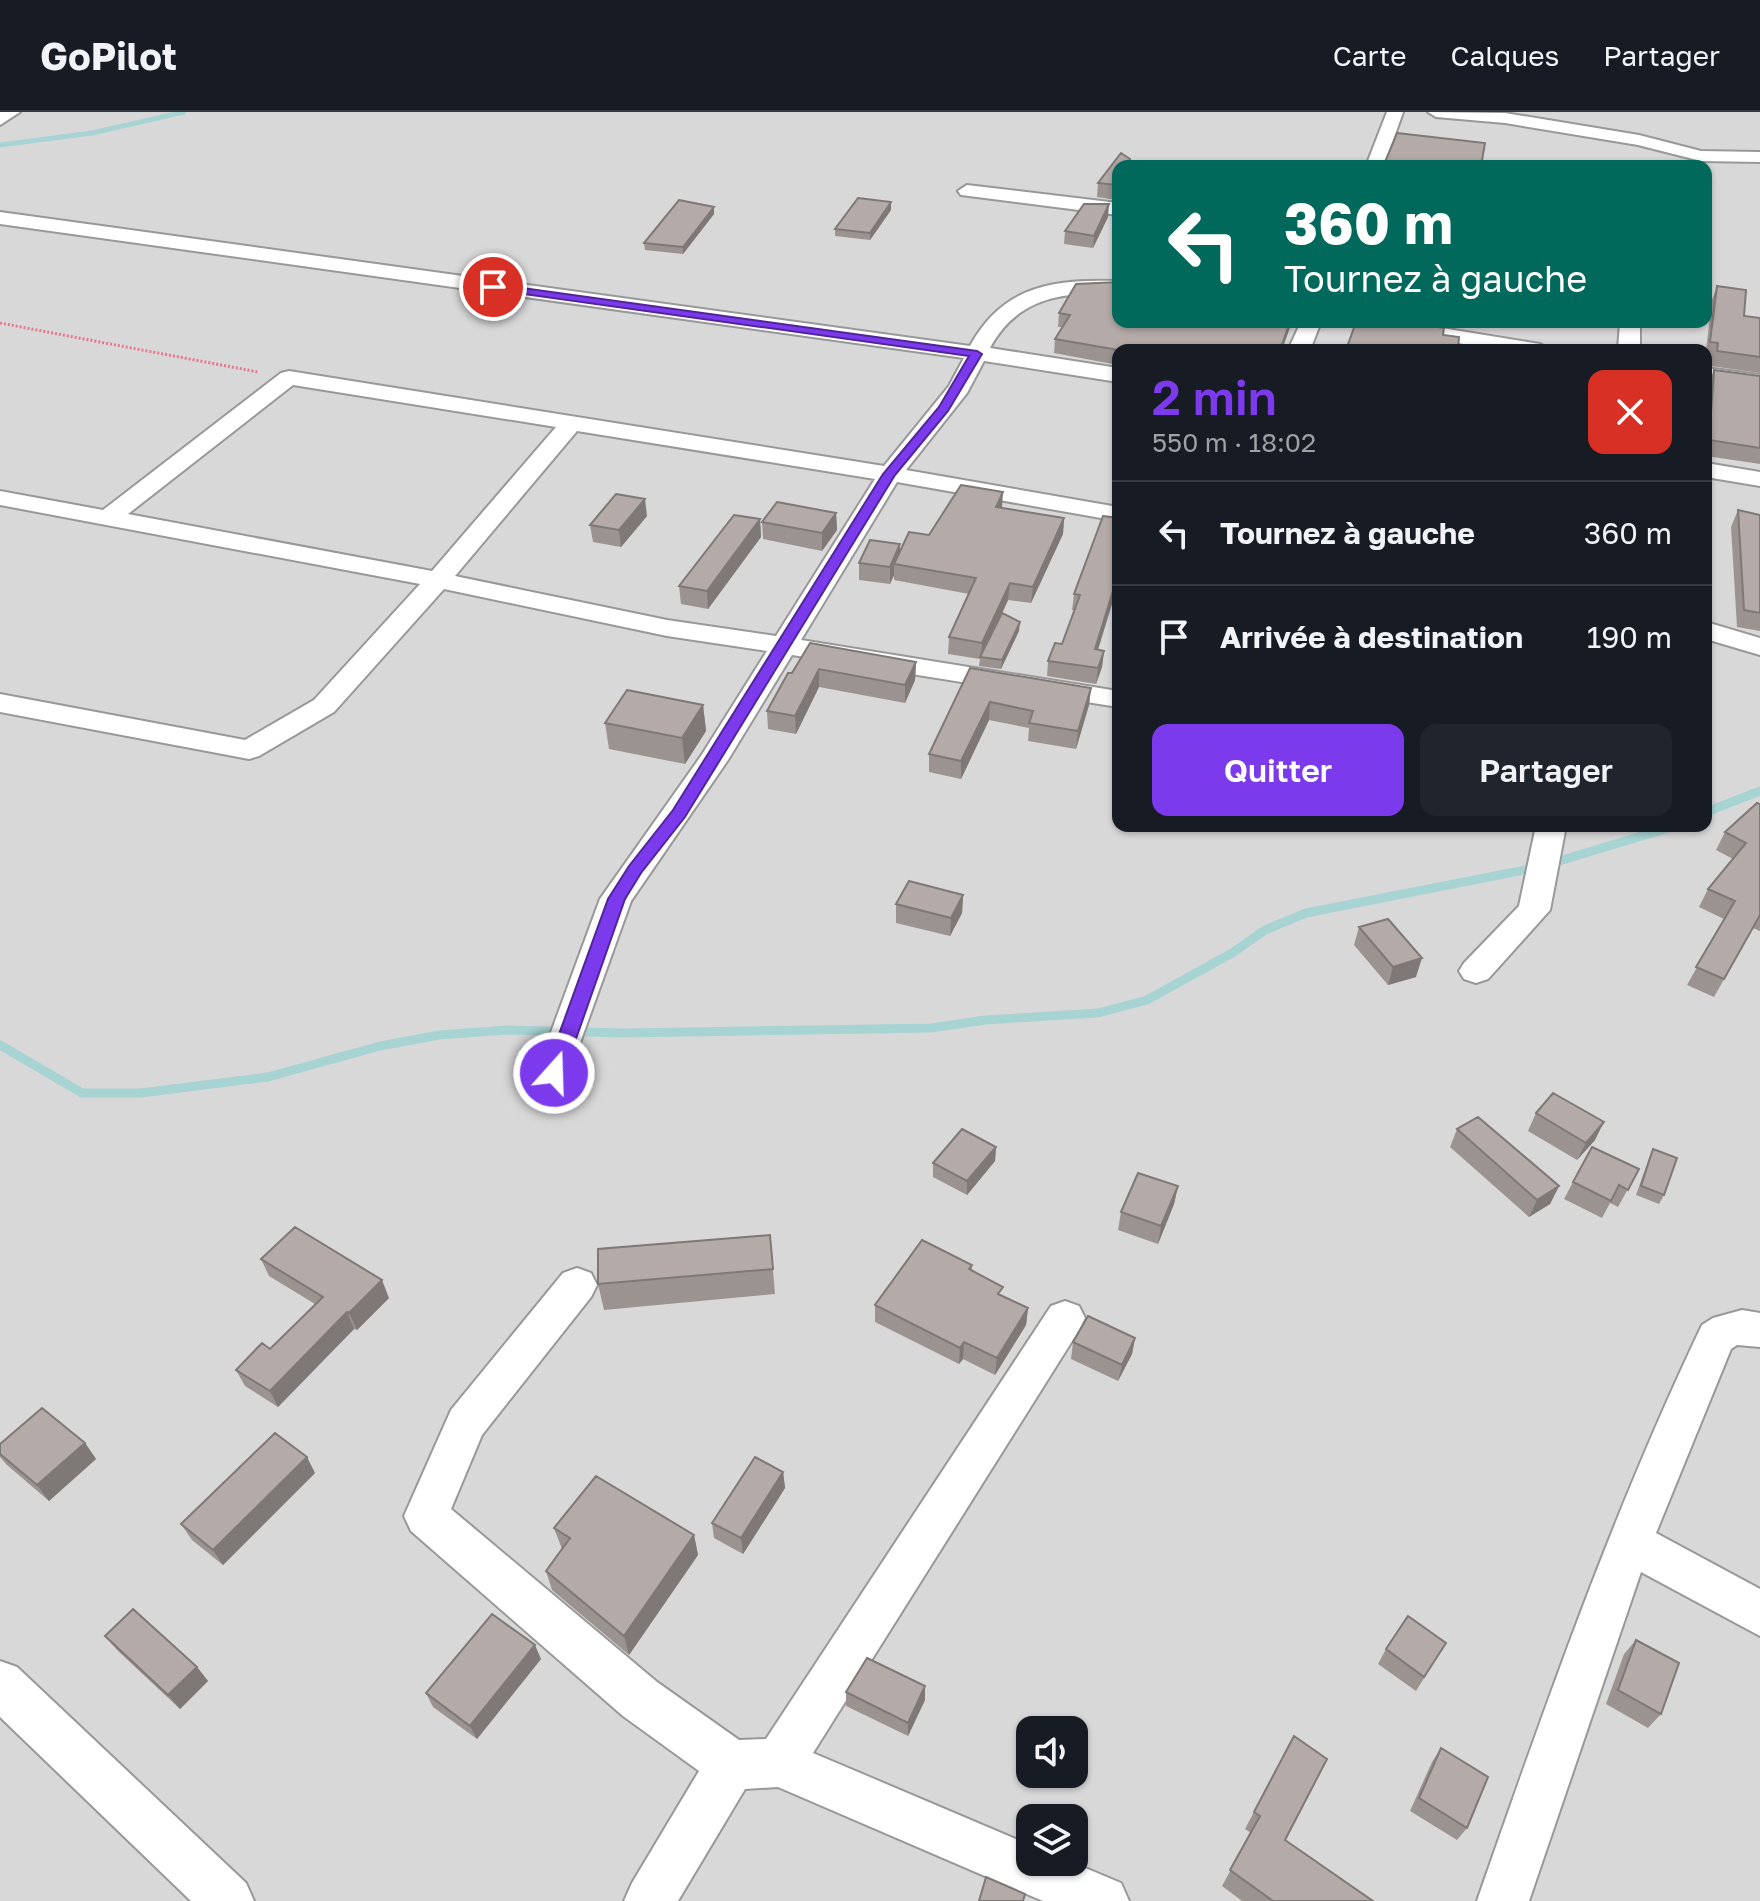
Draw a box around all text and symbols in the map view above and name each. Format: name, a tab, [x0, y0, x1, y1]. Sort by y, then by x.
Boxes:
text: GoPilot	[40, 33, 177, 78]
text: Carte	[1333, 39, 1406, 72]
text: Calques	[1450, 39, 1559, 72]
text: Partager	[1603, 39, 1720, 72]
text: 360 m	[1284, 189, 1453, 256]
icon: left	[1152, 192, 1256, 296]
pin	[459, 253, 527, 321]
text: Tournez à gauche	[1284, 257, 1587, 300]
icon: arrive	[471, 265, 515, 309]
text: 2 min	[1152, 368, 1277, 426]
button: close	[1588, 370, 1672, 454]
text: 550 m · 18:02	[1152, 427, 1316, 458]
icon: left	[1152, 511, 1196, 555]
text: Tournez à gauche	[1220, 515, 1475, 551]
text: 360 m	[1584, 515, 1672, 551]
icon: arrive	[1152, 615, 1196, 659]
text: Arrivée à destination	[1220, 619, 1523, 655]
text: 190 m	[1587, 619, 1672, 655]
button: Quitter	[1152, 724, 1404, 816]
button: Partager	[1420, 724, 1672, 816]
position arrow	[512, 1031, 596, 1115]
map controls	[1016, 1716, 1088, 1876]
button: sound	[1016, 1716, 1088, 1788]
button: layers	[1016, 1804, 1088, 1876]

